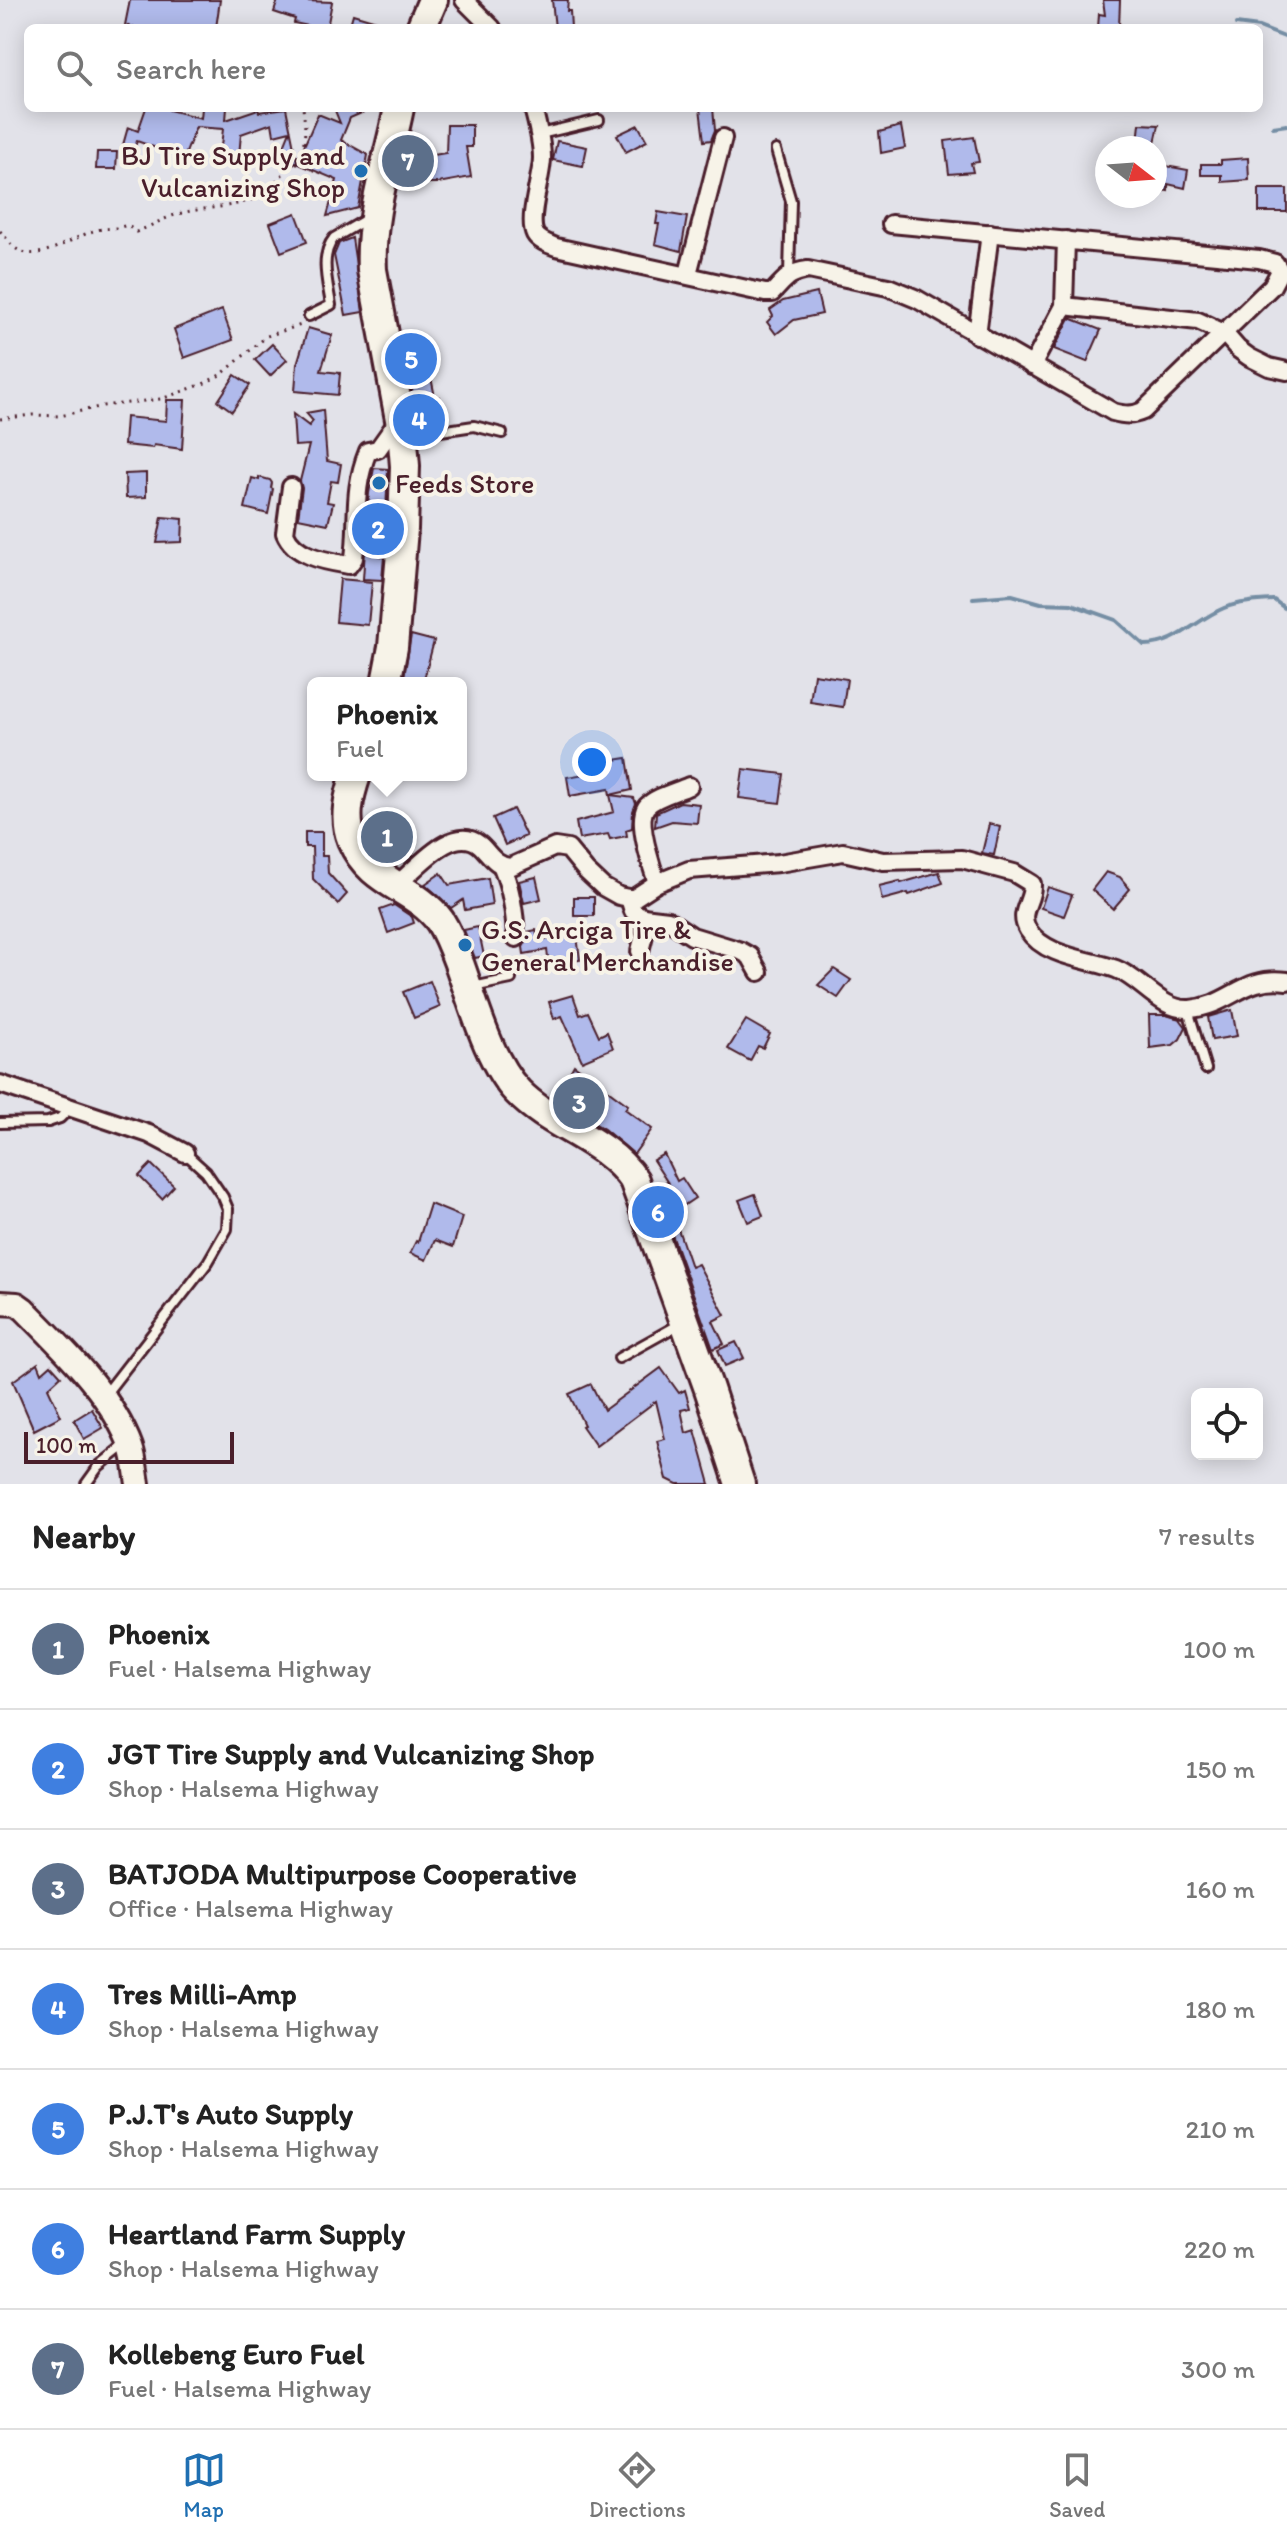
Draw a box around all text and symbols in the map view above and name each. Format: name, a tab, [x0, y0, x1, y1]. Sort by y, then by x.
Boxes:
search box	[24, 24, 1263, 112]
icon: search	[52, 46, 96, 90]
text: Search here	[116, 50, 266, 87]
pin: 7	[382, 131, 434, 191]
north arrow	[1095, 136, 1167, 208]
place label: BJ Tire Supply and Vulcanizing Shop	[121, 138, 346, 204]
marker: BJ Tire Supply and Vulcanizing Shop	[352, 162, 370, 180]
pin: 5	[385, 329, 437, 389]
pin: 4	[393, 390, 445, 450]
place label: Feeds Store	[395, 466, 534, 500]
marker: Feeds Store	[370, 474, 388, 492]
pin: 2	[352, 499, 404, 559]
popup	[307, 677, 467, 781]
text: Phoenix	[336, 695, 438, 732]
text: Fuel	[336, 732, 384, 764]
your location	[572, 742, 612, 782]
pin: 1	[361, 807, 413, 867]
place label: G.S. Arciga Tire & General Merchandise	[481, 912, 734, 978]
marker: G.S. Arciga Tire & General Merchandise	[456, 936, 474, 954]
pin: 3	[553, 1073, 605, 1133]
pin: 6	[632, 1182, 684, 1242]
map controls	[1191, 1388, 1263, 1460]
button: locate	[1191, 1388, 1263, 1460]
scale bar	[24, 1428, 234, 1464]
text: 100 m	[36, 1432, 97, 1459]
text: Nearby	[32, 1516, 135, 1557]
text: 7 results	[1159, 1520, 1255, 1552]
text: Phoenix	[108, 1615, 209, 1652]
text: 1	[52, 1633, 64, 1665]
text: 100 m	[1183, 1633, 1255, 1665]
text: Fuel · Halsema Highway	[108, 1652, 371, 1684]
text: JGT Tire Supply and Vulcanizing Shop	[108, 1735, 594, 1772]
text: 2	[51, 1753, 65, 1785]
text: 150 m	[1186, 1753, 1255, 1785]
text: Shop · Halsema Highway	[108, 1772, 379, 1804]
text: BATJODA Multipurpose Cooperative	[108, 1855, 577, 1892]
text: 3	[51, 1873, 65, 1905]
text: 160 m	[1185, 1873, 1255, 1905]
text: Office · Halsema Highway	[108, 1892, 393, 1924]
text: Tres Milli-Amp	[108, 1975, 297, 2012]
text: 4	[50, 1993, 66, 2025]
text: 180 m	[1185, 1993, 1255, 2025]
text: Shop · Halsema Highway	[108, 2012, 379, 2044]
text: P.J.T's Auto Supply	[108, 2095, 353, 2132]
text: 5	[51, 2113, 65, 2145]
text: 210 m	[1186, 2113, 1255, 2145]
text: Shop · Halsema Highway	[108, 2132, 379, 2164]
text: Heartland Farm Supply	[108, 2215, 405, 2252]
text: 6	[51, 2233, 65, 2265]
text: 220 m	[1184, 2233, 1255, 2265]
text: Shop · Halsema Highway	[108, 2252, 379, 2284]
text: Kollebeng Euro Fuel	[108, 2335, 364, 2372]
text: 7	[52, 2353, 64, 2385]
text: 300 m	[1181, 2353, 1255, 2385]
text: Fuel · Halsema Highway	[108, 2372, 371, 2404]
tab: Map	[182, 2448, 226, 2523]
tab: Directions	[589, 2448, 686, 2523]
tab: Saved	[1049, 2448, 1105, 2523]

